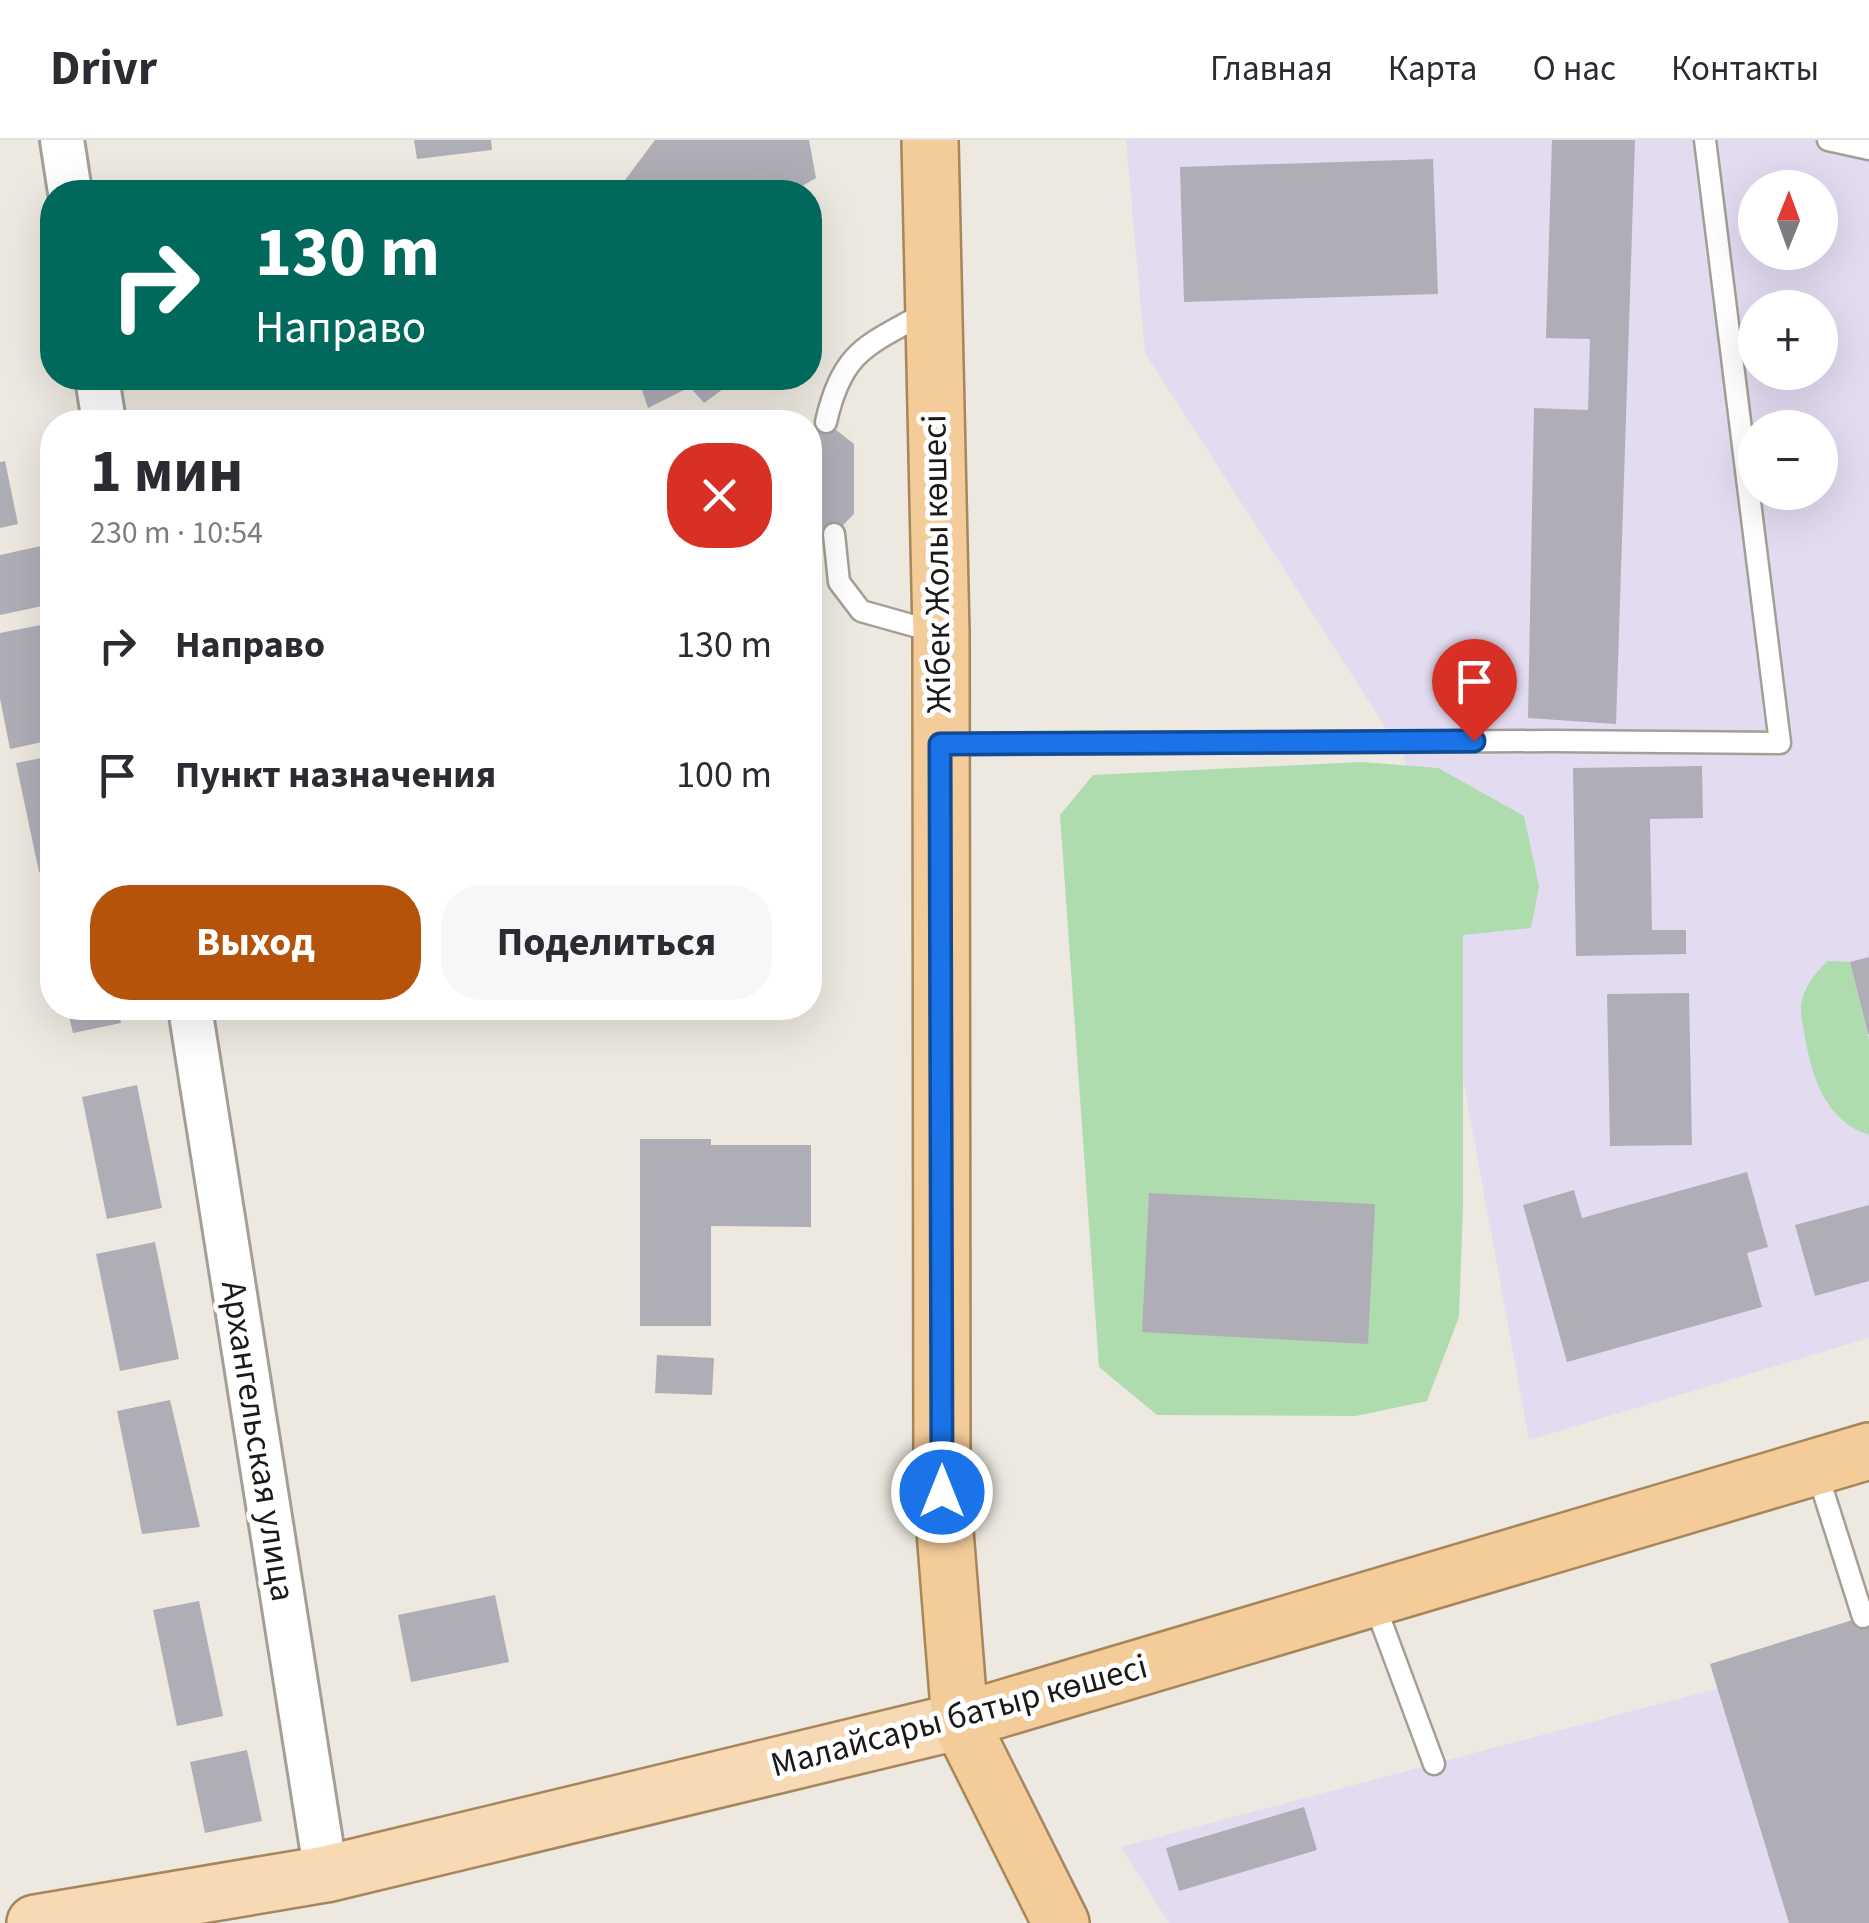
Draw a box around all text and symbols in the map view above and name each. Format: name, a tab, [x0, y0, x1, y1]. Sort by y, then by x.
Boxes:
text: Drivr	[50, 35, 157, 103]
text: Главная	[1210, 44, 1333, 94]
text: Карта	[1388, 44, 1477, 94]
text: О нас	[1532, 44, 1616, 94]
text: Контакты	[1671, 44, 1819, 94]
north arrow	[1738, 170, 1838, 270]
map controls	[1738, 170, 1838, 510]
text: 130 m	[255, 203, 440, 303]
icon: right	[90, 220, 220, 350]
button: +	[1738, 290, 1838, 390]
text: Направо	[255, 296, 426, 360]
button: −	[1738, 410, 1838, 510]
street label: Жібек Жолы көшесі	[909, 414, 965, 714]
text: 1 мин	[90, 430, 243, 515]
button: close	[667, 443, 772, 548]
text: 230 m · 10:54	[90, 510, 263, 556]
icon: right	[90, 618, 145, 673]
text: Направо	[175, 618, 325, 672]
text: 130 m	[676, 618, 772, 672]
pin	[1432, 639, 1517, 742]
icon: arrive	[1447, 654, 1502, 709]
icon: arrive	[90, 748, 145, 803]
text: Пункт назначения	[175, 748, 496, 802]
text: 100 m	[676, 748, 772, 802]
button: Выход	[90, 885, 421, 1000]
button: Поделиться	[441, 885, 772, 1000]
street label: Архангельская улица	[208, 1277, 308, 1605]
position arrow	[890, 1440, 994, 1544]
street label: Малайсары батыр көшесі	[765, 1642, 1153, 1790]

